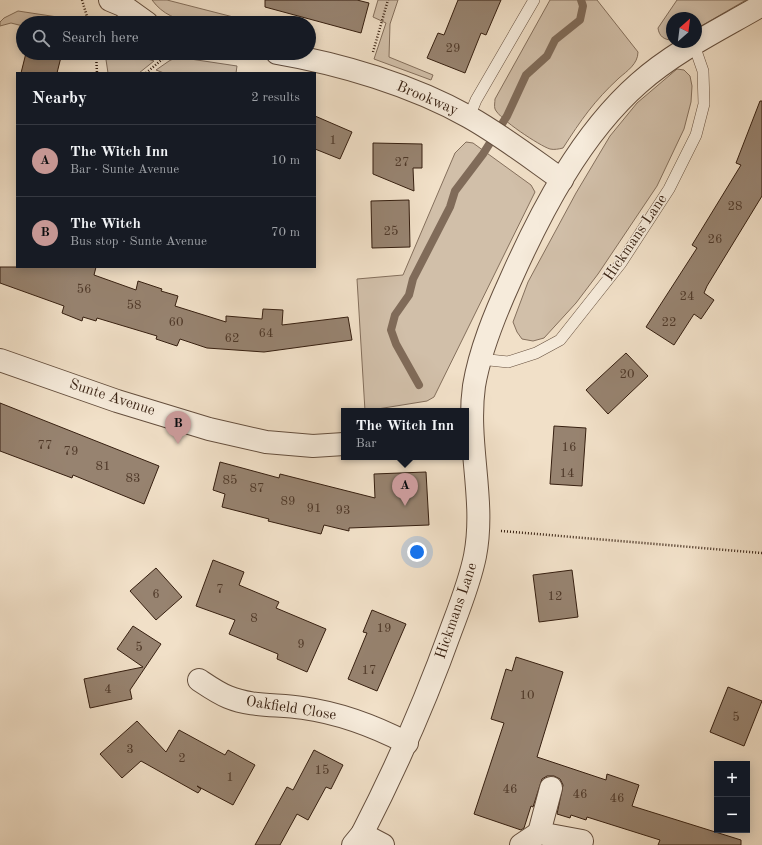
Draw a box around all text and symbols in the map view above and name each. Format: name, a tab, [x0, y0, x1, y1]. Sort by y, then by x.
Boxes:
north arrow	[666, 12, 702, 48]
search box	[16, 16, 316, 60]
icon: search	[30, 27, 52, 49]
text: Search here	[62, 31, 139, 46]
house number: 29	[445, 42, 461, 55]
street label: Brookway	[394, 79, 460, 119]
text: Nearby	[32, 90, 87, 107]
text: 2 results	[251, 91, 300, 104]
house number: 1	[329, 134, 337, 147]
text: The Witch Inn	[70, 145, 168, 160]
text: A	[40, 154, 50, 167]
text: 10 m	[271, 154, 300, 167]
house number: 27	[394, 156, 410, 169]
text: Bar · Sunte Avenue	[70, 163, 179, 176]
street label: Hickmans Lane	[602, 192, 670, 284]
house number: 28	[727, 200, 743, 213]
text: The Witch	[70, 217, 141, 232]
house number: 25	[383, 225, 399, 238]
text: B	[40, 226, 50, 239]
text: 70 m	[271, 226, 300, 239]
house number: 26	[707, 233, 723, 246]
text: Bus stop · Sunte Avenue	[70, 235, 207, 248]
house number: 56	[76, 283, 92, 296]
house number: 24	[679, 290, 695, 303]
house number: 58	[126, 299, 142, 312]
house number: 60	[168, 316, 184, 329]
house number: 22	[661, 316, 677, 329]
house number: 64	[258, 327, 274, 340]
house number: 62	[224, 332, 240, 345]
house number: 20	[619, 368, 635, 381]
street label: Sunte Avenue	[67, 377, 157, 419]
popup	[341, 408, 469, 460]
pin: B	[165, 411, 191, 444]
text: The Witch Inn	[356, 419, 454, 434]
text: Bar	[356, 437, 377, 450]
house number: 77	[37, 439, 53, 452]
house number: 16	[561, 441, 577, 454]
house number: 79	[63, 445, 79, 458]
house number: 81	[95, 460, 111, 473]
house number: 14	[559, 467, 575, 480]
house number: 83	[125, 472, 141, 485]
pin: A	[392, 473, 418, 506]
house number: 85	[222, 474, 238, 487]
house number: 87	[249, 482, 265, 495]
house number: 89	[280, 495, 296, 508]
house number: 91	[306, 502, 322, 515]
house number: 93	[335, 504, 351, 517]
your location	[407, 542, 427, 562]
street label: Hickmans Lane	[433, 561, 481, 661]
house number: 7	[216, 583, 224, 596]
house number: 6	[152, 588, 160, 601]
house number: 12	[547, 590, 563, 603]
house number: 8	[250, 612, 258, 625]
house number: 19	[376, 622, 392, 635]
house number: 9	[297, 638, 305, 651]
house number: 5	[135, 641, 143, 654]
house number: 17	[361, 664, 377, 677]
house number: 4	[104, 683, 112, 696]
house number: 10	[519, 689, 535, 702]
street label: Oakfield Close	[245, 694, 338, 724]
house number: 5	[732, 711, 740, 724]
house number: 3	[126, 743, 134, 756]
house number: 2	[178, 752, 186, 765]
map controls	[714, 761, 750, 833]
button: +	[714, 761, 750, 797]
house number: 15	[314, 764, 330, 777]
house number: 1	[226, 771, 234, 784]
house number: 46	[502, 783, 518, 796]
house number: 46	[572, 788, 588, 801]
house number: 46	[609, 792, 625, 805]
button: −	[714, 797, 750, 833]

